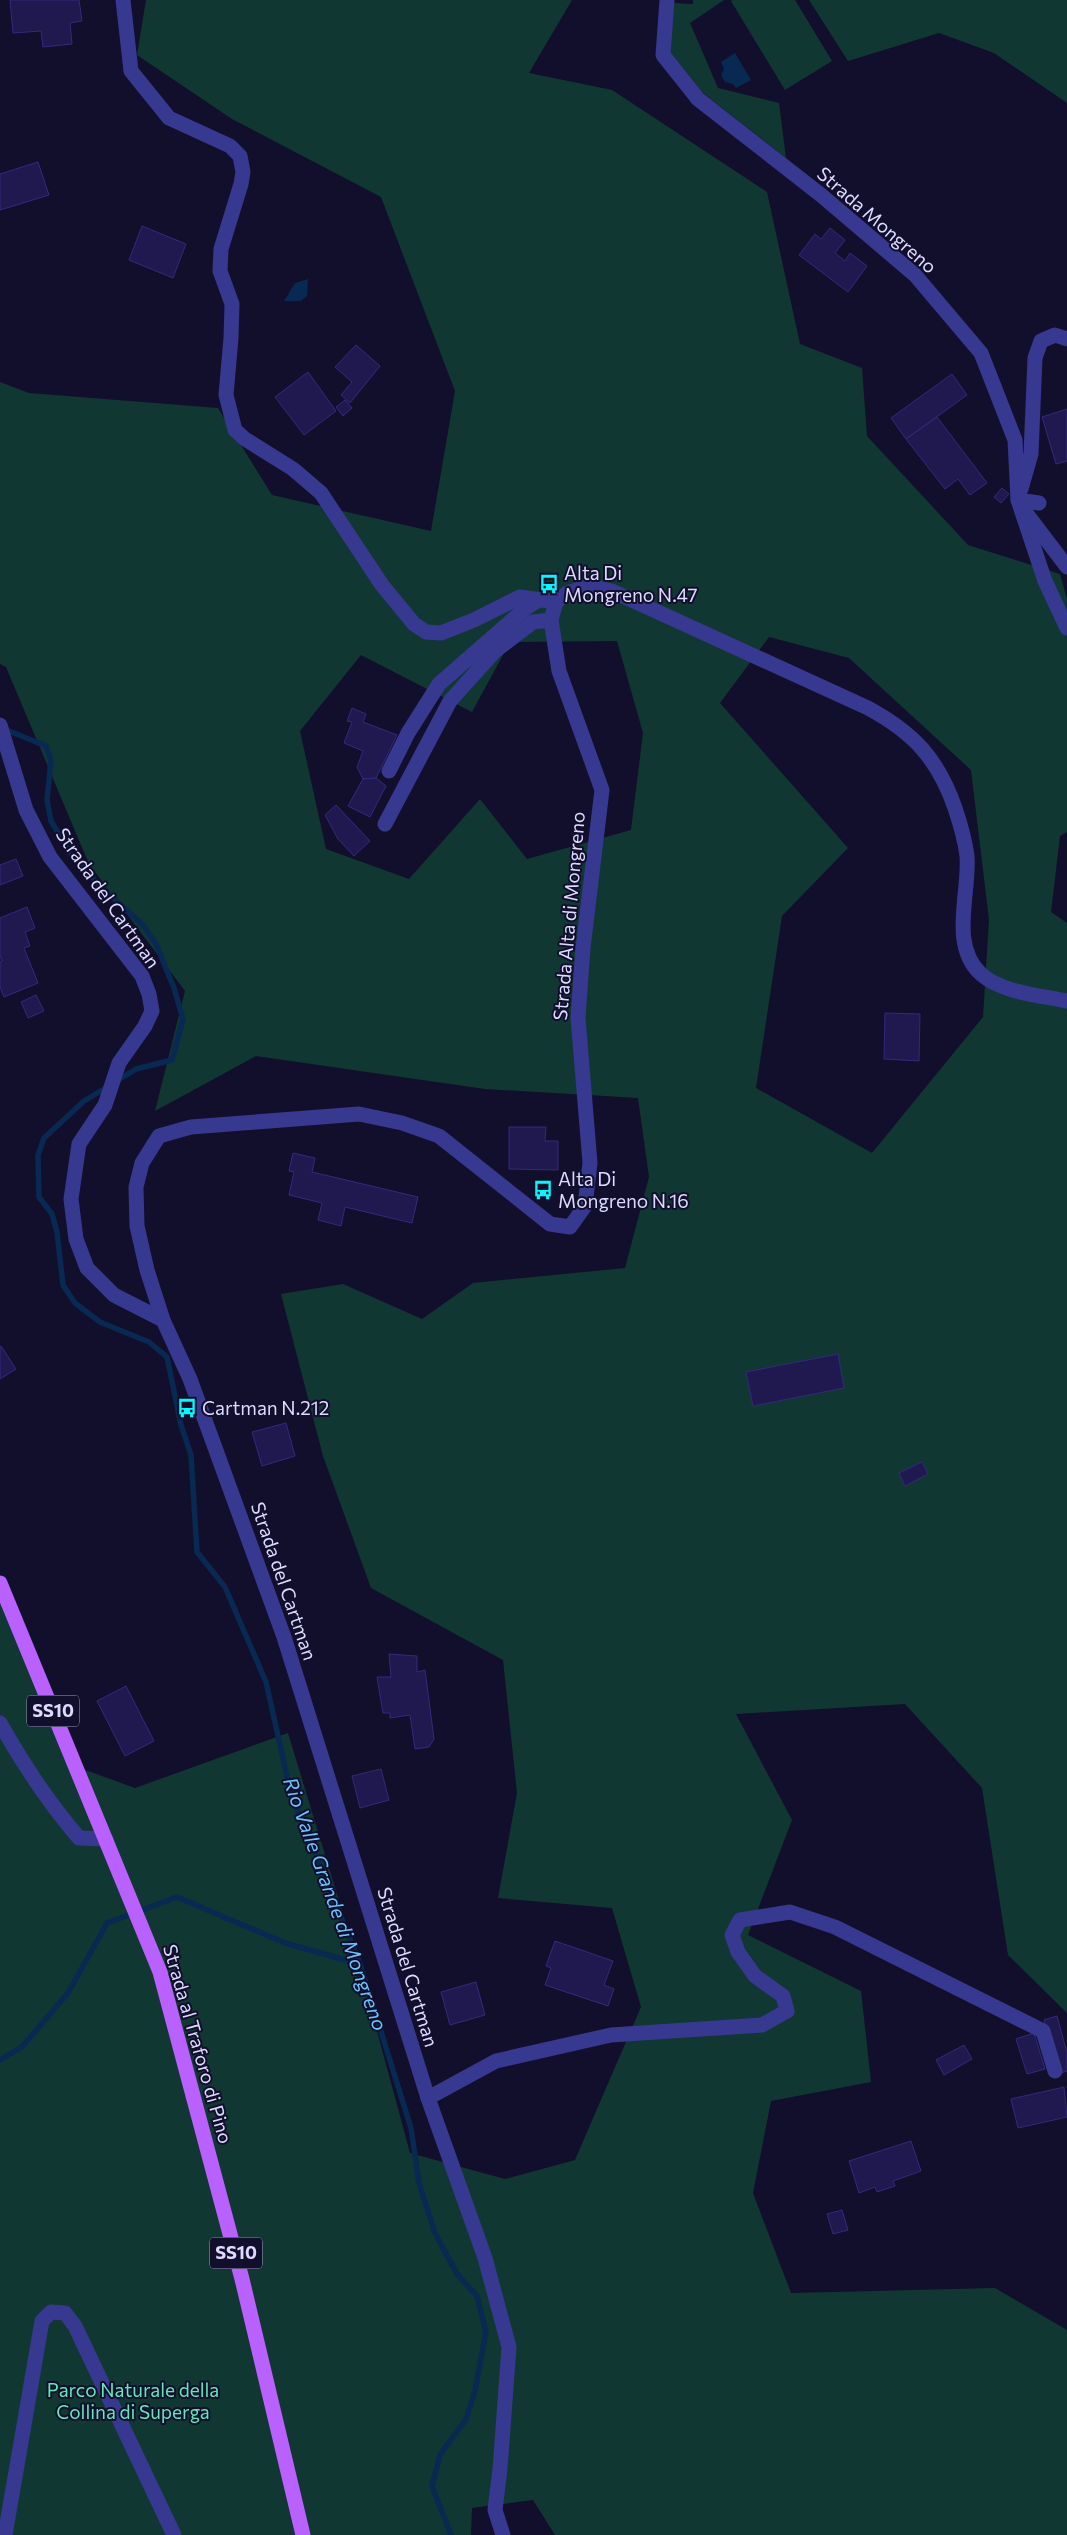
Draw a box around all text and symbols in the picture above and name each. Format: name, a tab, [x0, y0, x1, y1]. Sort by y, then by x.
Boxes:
street label: Strada Mongreno	[813, 161, 942, 278]
place label: Alta Di Mongreno N.47	[564, 561, 697, 606]
bus stop icon: Alta Di Mongreno N.47	[538, 573, 560, 595]
street label: Strada Alta di Mongreno	[548, 811, 589, 1021]
street label: Strada del Cartman	[51, 823, 165, 972]
place label: Alta Di Mongreno N.16	[558, 1167, 689, 1212]
bus stop icon: Alta Di Mongreno N.16	[532, 1179, 554, 1201]
place label: Cartman N.212	[202, 1396, 329, 1419]
bus stop icon: Cartman N.212	[176, 1397, 198, 1419]
street label: Strada del Cartman	[247, 1499, 322, 1663]
road number: SS10	[27, 1695, 79, 1726]
water label: Rio Valle Grande di Mongreno	[279, 1774, 393, 2034]
street label: Strada del Cartman	[373, 1884, 444, 2050]
street label: Strada al Traforo di Pino	[159, 1942, 238, 2146]
road number: SS10	[210, 2238, 262, 2268]
park label: Parco Naturale della Collina di Superga	[47, 2378, 219, 2423]

